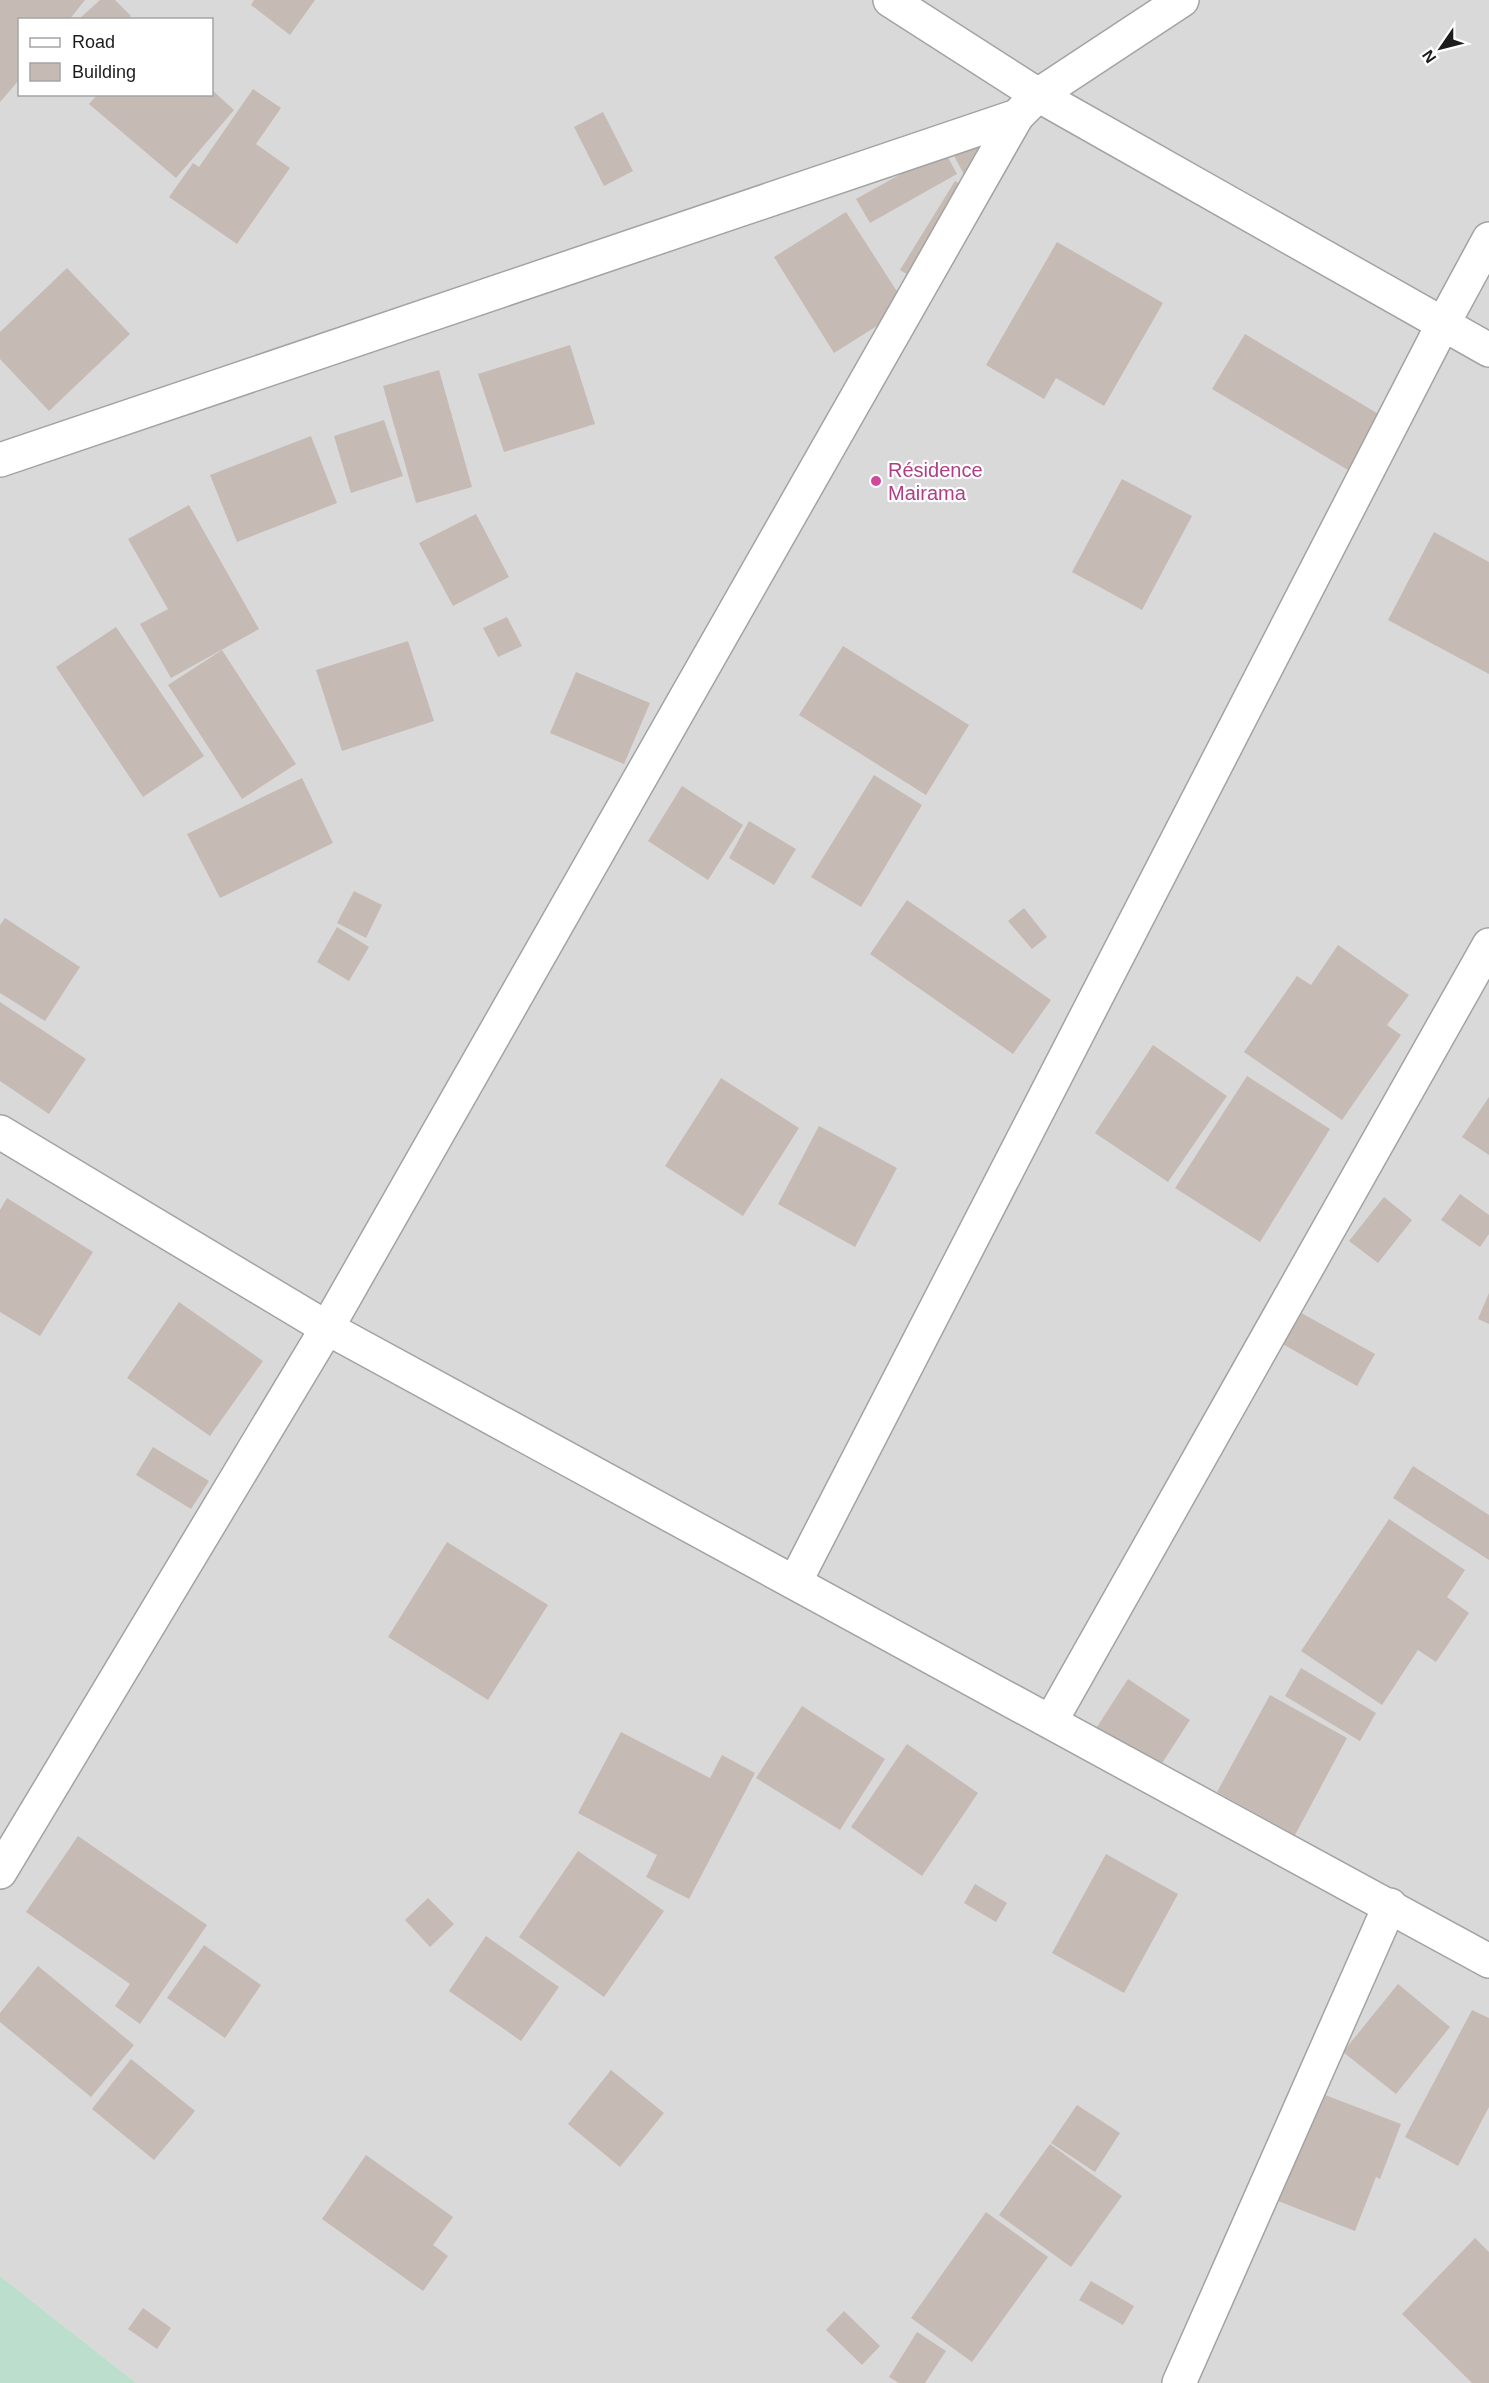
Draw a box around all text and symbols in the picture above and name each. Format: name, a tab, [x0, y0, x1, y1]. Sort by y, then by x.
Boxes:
legend	[18, 18, 213, 96]
north arrow	[1411, 18, 1471, 78]
text: Road	[72, 32, 115, 52]
text: N	[1419, 47, 1439, 66]
text: Building	[72, 62, 136, 82]
place label: Résidence Mairama	[888, 459, 983, 504]
marker: Résidence Mairama	[869, 474, 883, 488]

